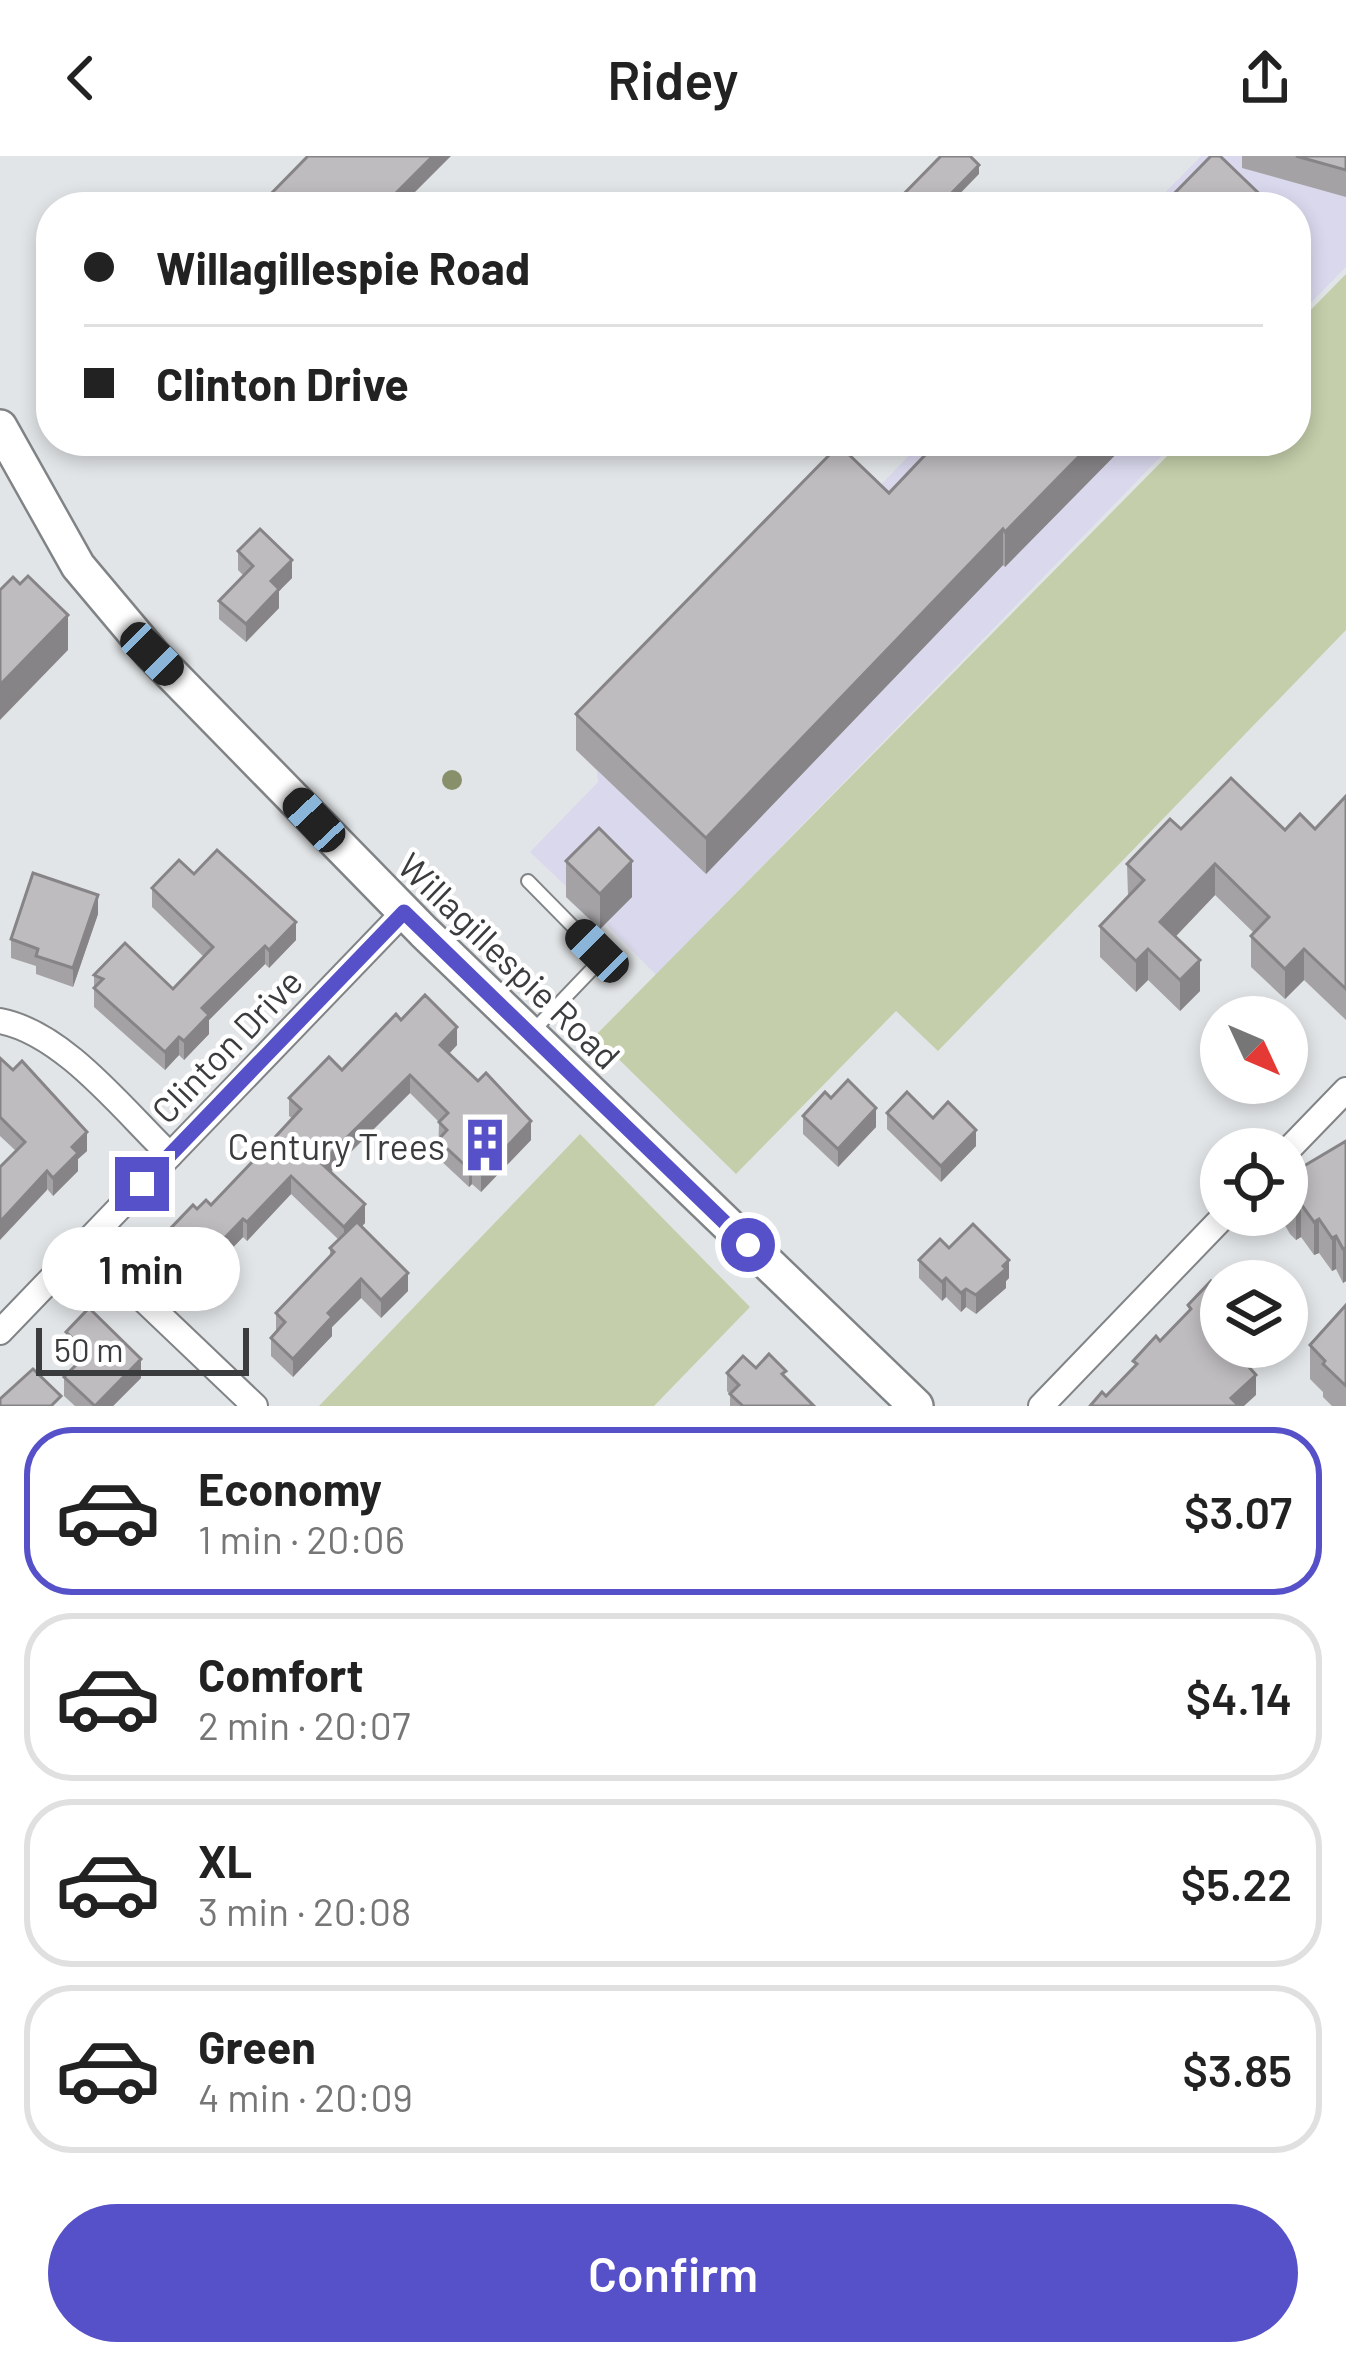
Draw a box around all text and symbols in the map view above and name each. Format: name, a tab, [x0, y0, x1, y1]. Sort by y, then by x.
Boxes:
icon: back	[48, 45, 114, 111]
icon: share	[1232, 45, 1298, 111]
text: Ridey	[607, 46, 739, 111]
text: Willagillespie Road	[156, 240, 530, 294]
text: Clinton Drive	[156, 356, 409, 410]
car	[114, 616, 190, 692]
car	[276, 781, 352, 859]
street label: Willagillespie Road	[390, 843, 630, 1077]
car	[559, 913, 635, 989]
street label: Clinton Drive	[142, 959, 310, 1131]
north arrow	[1200, 996, 1308, 1104]
map controls	[1200, 996, 1308, 1368]
building icon: Century Trees	[456, 1116, 514, 1174]
place label: Century Trees	[227, 1124, 445, 1167]
button: locate	[1200, 1128, 1308, 1236]
route end	[115, 1157, 169, 1211]
route start	[721, 1218, 775, 1272]
callout: 1 min	[43, 1226, 241, 1310]
text: 1 min	[98, 1245, 184, 1292]
button: layers	[1200, 1260, 1308, 1368]
scale bar	[36, 1322, 249, 1375]
text: 50 m	[54, 1329, 124, 1369]
icon: car	[54, 1457, 162, 1565]
text: Economy	[198, 1461, 382, 1515]
text: $3.07	[1184, 1484, 1292, 1538]
text: 1 min · 20:06	[198, 1515, 405, 1562]
icon: car	[54, 1643, 162, 1751]
text: Comfort	[198, 1647, 364, 1701]
text: $4.14	[1186, 1670, 1292, 1724]
text: 2 min · 20:07	[198, 1701, 410, 1748]
icon: car	[54, 1829, 162, 1937]
text: XL	[198, 1833, 252, 1887]
text: $5.22	[1181, 1856, 1292, 1910]
text: 3 min · 20:08	[198, 1887, 411, 1934]
icon: car	[54, 2015, 162, 2123]
text: Green	[198, 2019, 316, 2073]
text: $3.85	[1182, 2042, 1292, 2096]
text: 4 min · 20:09	[198, 2073, 413, 2120]
button: Confirm	[48, 2204, 1298, 2342]

